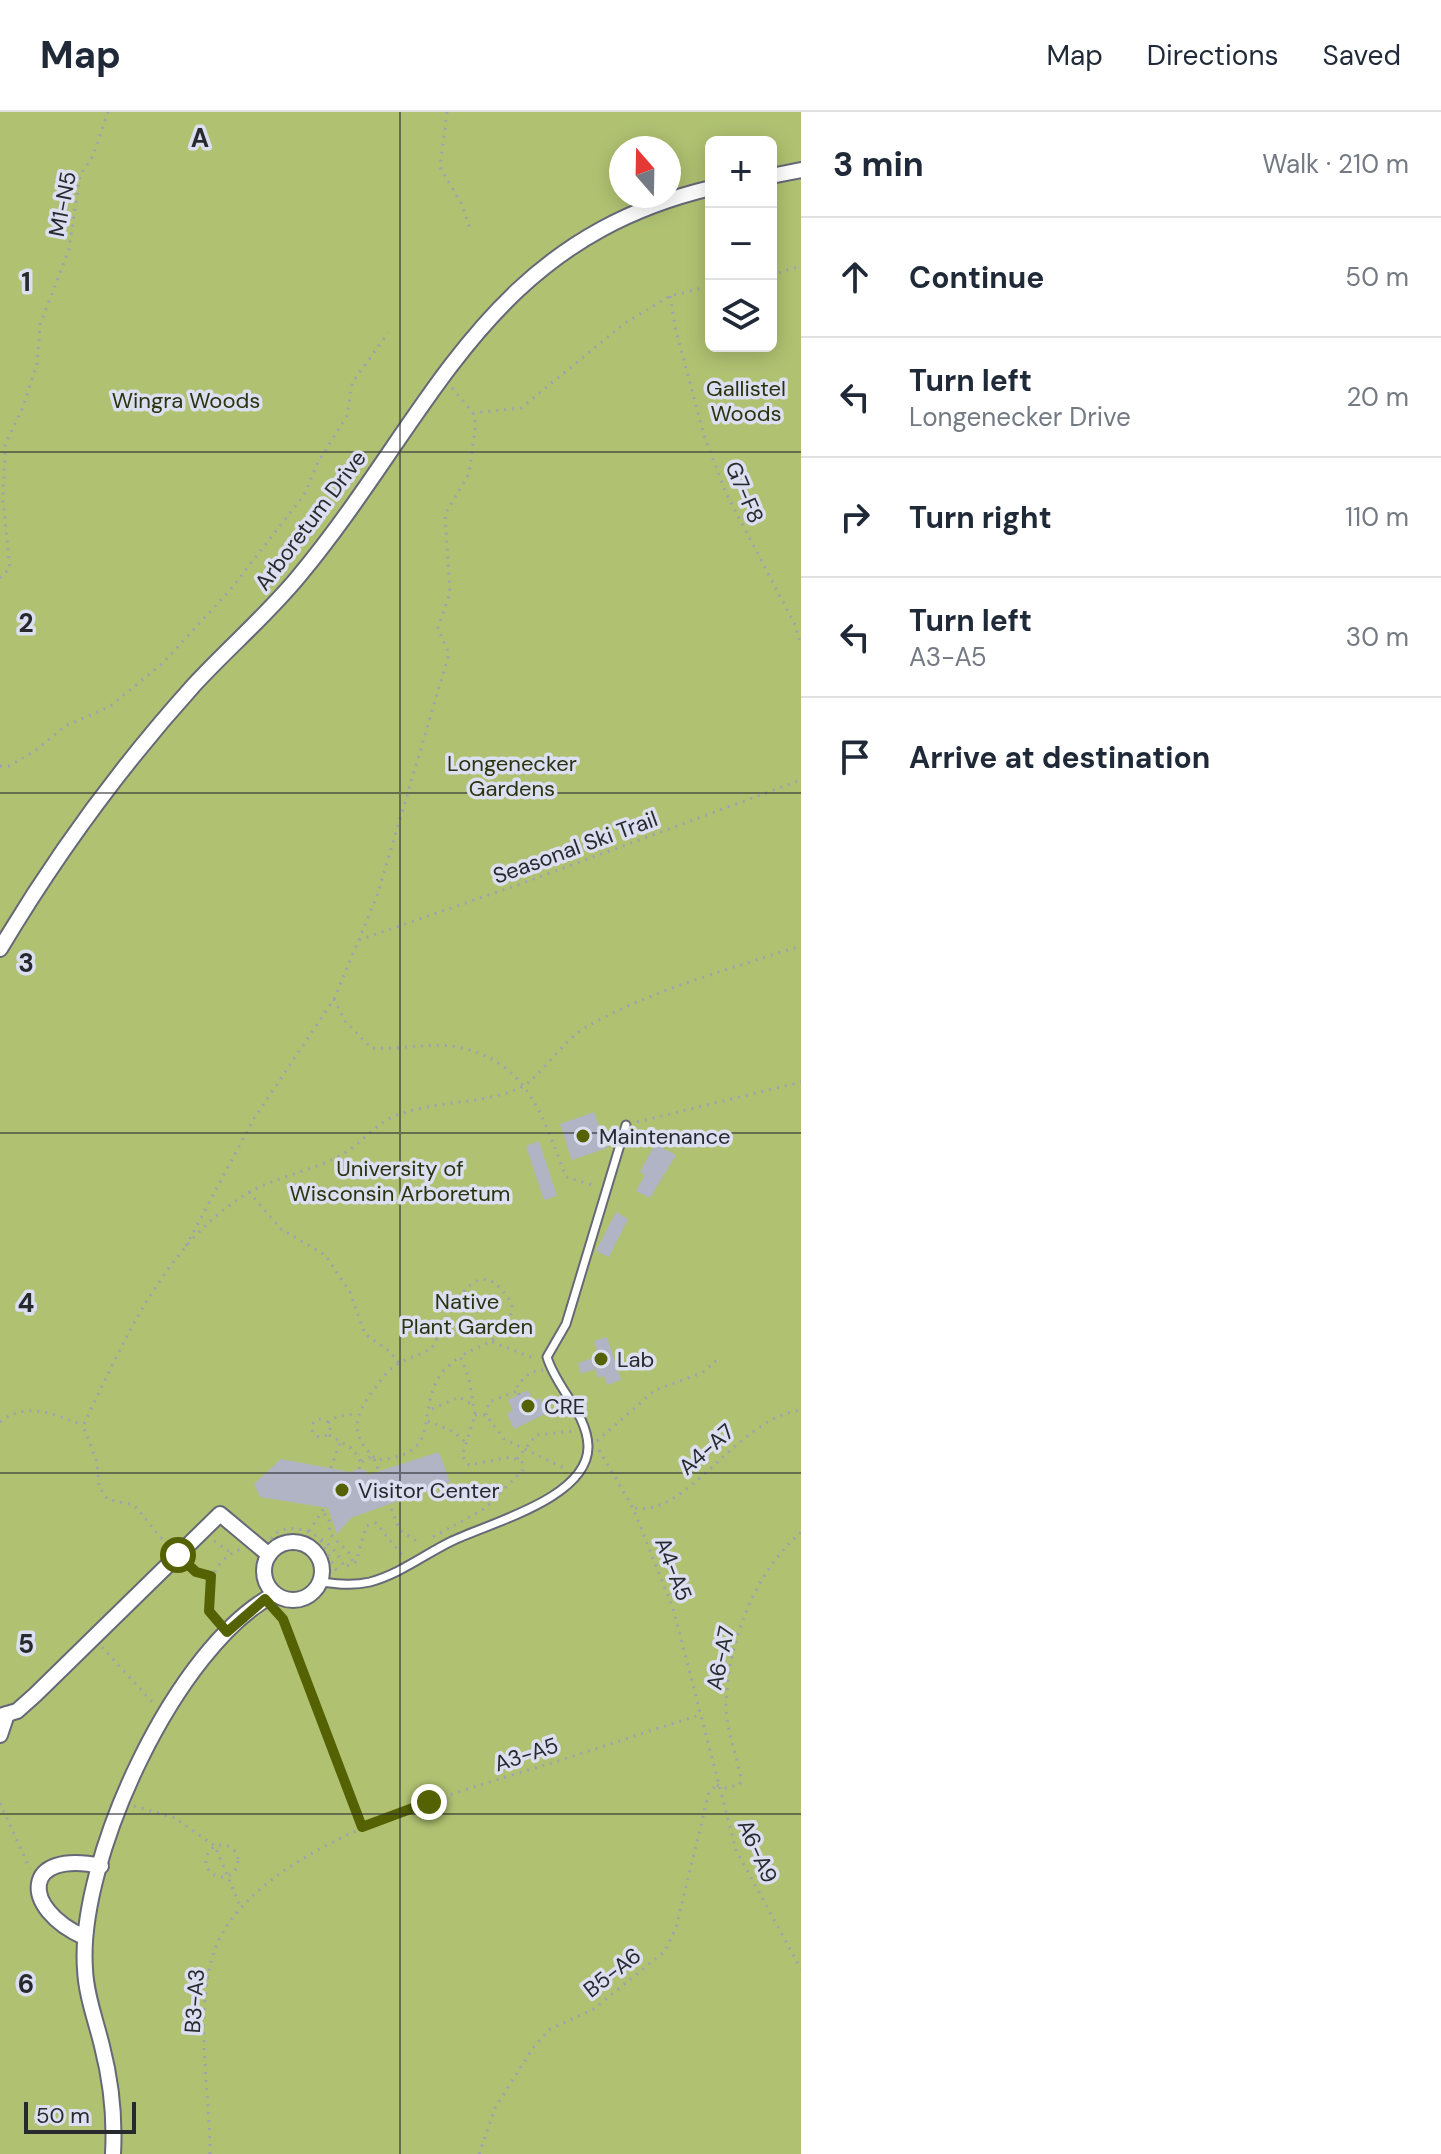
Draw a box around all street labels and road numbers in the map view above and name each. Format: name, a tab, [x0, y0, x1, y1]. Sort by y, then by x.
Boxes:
street label: M1-N5	[42, 169, 83, 239]
street label: Arboretum Drive	[248, 444, 373, 596]
street label: G7-F8	[719, 457, 770, 527]
street label: Seasonal Ski Trail	[489, 804, 661, 891]
street label: A4-A7	[672, 1417, 740, 1482]
street label: A4-A5	[648, 1533, 699, 1605]
street label: A6-A7	[700, 1623, 741, 1693]
street label: A3-A5	[490, 1731, 562, 1778]
street label: A6-A9	[731, 1815, 784, 1887]
street label: B5-A6	[578, 1941, 647, 2004]
street label: B3-A3	[178, 1968, 211, 2034]

